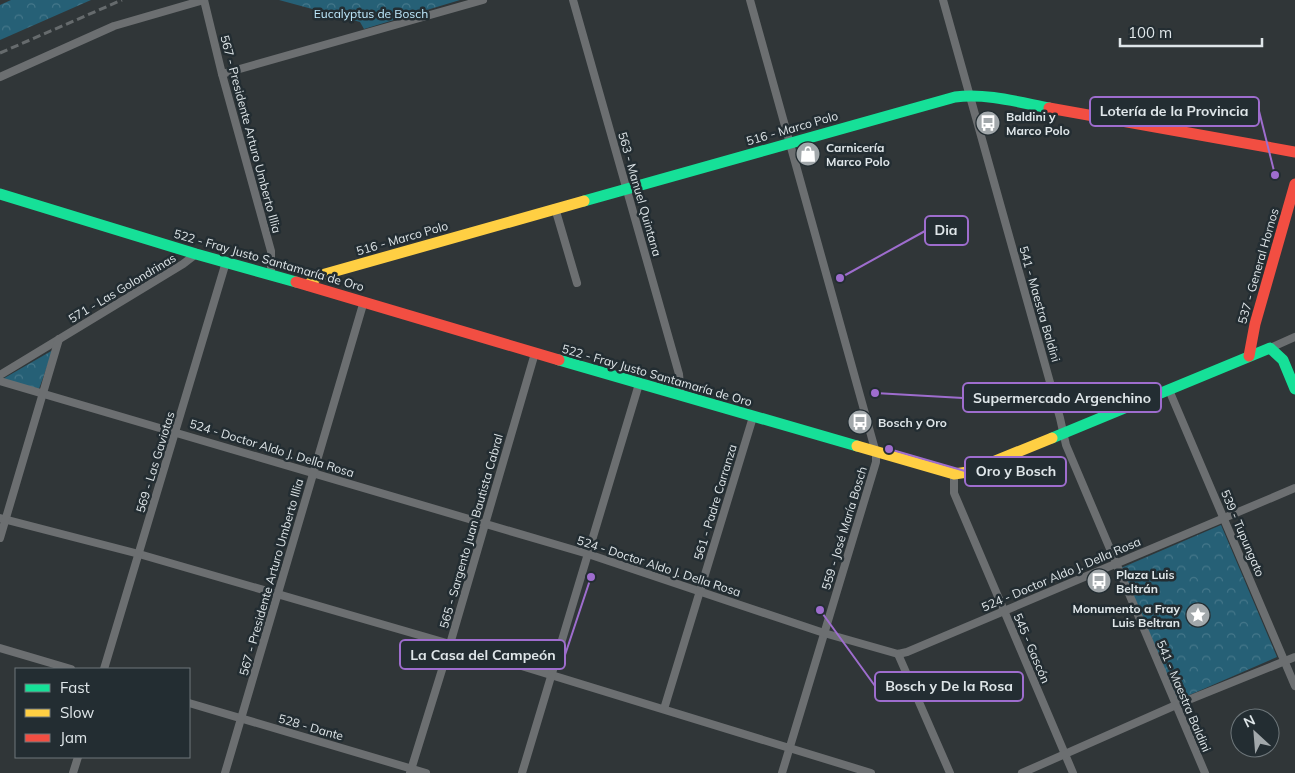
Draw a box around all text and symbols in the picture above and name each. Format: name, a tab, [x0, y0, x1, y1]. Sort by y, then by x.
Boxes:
park label: Eucalyptus de Bosch	[314, 6, 428, 21]
scale bar	[1120, 15, 1262, 47]
text: 100 m	[1128, 23, 1172, 42]
street label: 567 - Presidente Arturo Umberto Illia	[217, 33, 285, 235]
callout: Lotería de la Provincia	[1090, 97, 1259, 126]
text: Lotería de la Provincia	[1100, 102, 1248, 120]
street label: 516 - Marco Polo	[744, 108, 840, 148]
place label: Baldini y Marco Polo	[1006, 109, 1070, 138]
bus stop icon: Baldini y Marco Polo	[975, 110, 1001, 136]
street label: 563 - Manuel Quintana	[615, 130, 665, 258]
place label: Carnicería Marco Polo	[826, 140, 890, 169]
shop icon: Carnicería Marco Polo	[795, 141, 821, 167]
street label: 537 - General Hornos	[1234, 206, 1282, 326]
callout: Dia	[925, 216, 968, 245]
street label: 516 - Marco Polo	[354, 218, 450, 258]
text: Dia	[934, 221, 958, 239]
street label: 522 - Fray Justo Santamaría de Oro	[172, 226, 366, 294]
street label: 541 - Maestra Baldini	[1016, 244, 1064, 364]
street label: 571 - Las Golondrinas	[66, 250, 179, 326]
street label: 522 - Fray Justo Santamaría de Oro	[560, 341, 754, 409]
callout: Supermercado Argenchino	[963, 383, 1161, 412]
text: Supermercado Argenchino	[973, 389, 1151, 407]
bus stop icon: Bosch y Oro	[847, 409, 873, 435]
street label: 569 - Las Gaviotas	[132, 410, 178, 514]
place label: Bosch y Oro	[878, 415, 947, 430]
street label: 524 - Doctor Aldo J. Della Rosa	[188, 416, 356, 480]
street label: 565 - Sargento Juan Bautista Cabral	[436, 432, 506, 630]
street label: 561 - Padre Carranza	[690, 442, 740, 562]
callout: Oro y Bosch	[965, 457, 1066, 486]
text: Oro y Bosch	[976, 462, 1056, 480]
street label: 559 - José María Bosch	[818, 464, 870, 592]
street label: 567 - Presidente Arturo Umberto Illia	[236, 477, 306, 677]
street label: 539 - Tupungato	[1218, 487, 1268, 579]
street label: 524 - Doctor Aldo J. Della Rosa	[575, 532, 743, 600]
street label: 524 - Doctor Aldo J. Della Rosa	[979, 534, 1143, 614]
place label: Plaza Luis Beltrán	[1116, 567, 1174, 596]
bus stop icon: Plaza Luis Beltrán	[1086, 568, 1112, 594]
place label: Monumento a Fray Luis Beltran	[1073, 601, 1180, 630]
place icon: Monumento a Fray Luis Beltran	[1185, 602, 1211, 628]
street label: 545 - Gascón	[1011, 611, 1053, 685]
street label: 541 - Maestra Baldini	[1154, 638, 1214, 754]
callout: La Casa del Campeón	[400, 640, 565, 669]
text: La Casa del Campeón	[410, 646, 556, 664]
legend	[15, 668, 190, 758]
callout: Bosch y De la Rosa	[875, 672, 1023, 701]
text: Bosch y De la Rosa	[885, 677, 1013, 695]
text: Fast	[60, 678, 90, 697]
text: Slow	[60, 703, 94, 722]
north arrow	[1230, 708, 1280, 758]
street label: 528 - Dante	[277, 711, 345, 743]
text: N	[1241, 711, 1258, 732]
text: Jam	[60, 728, 87, 747]

